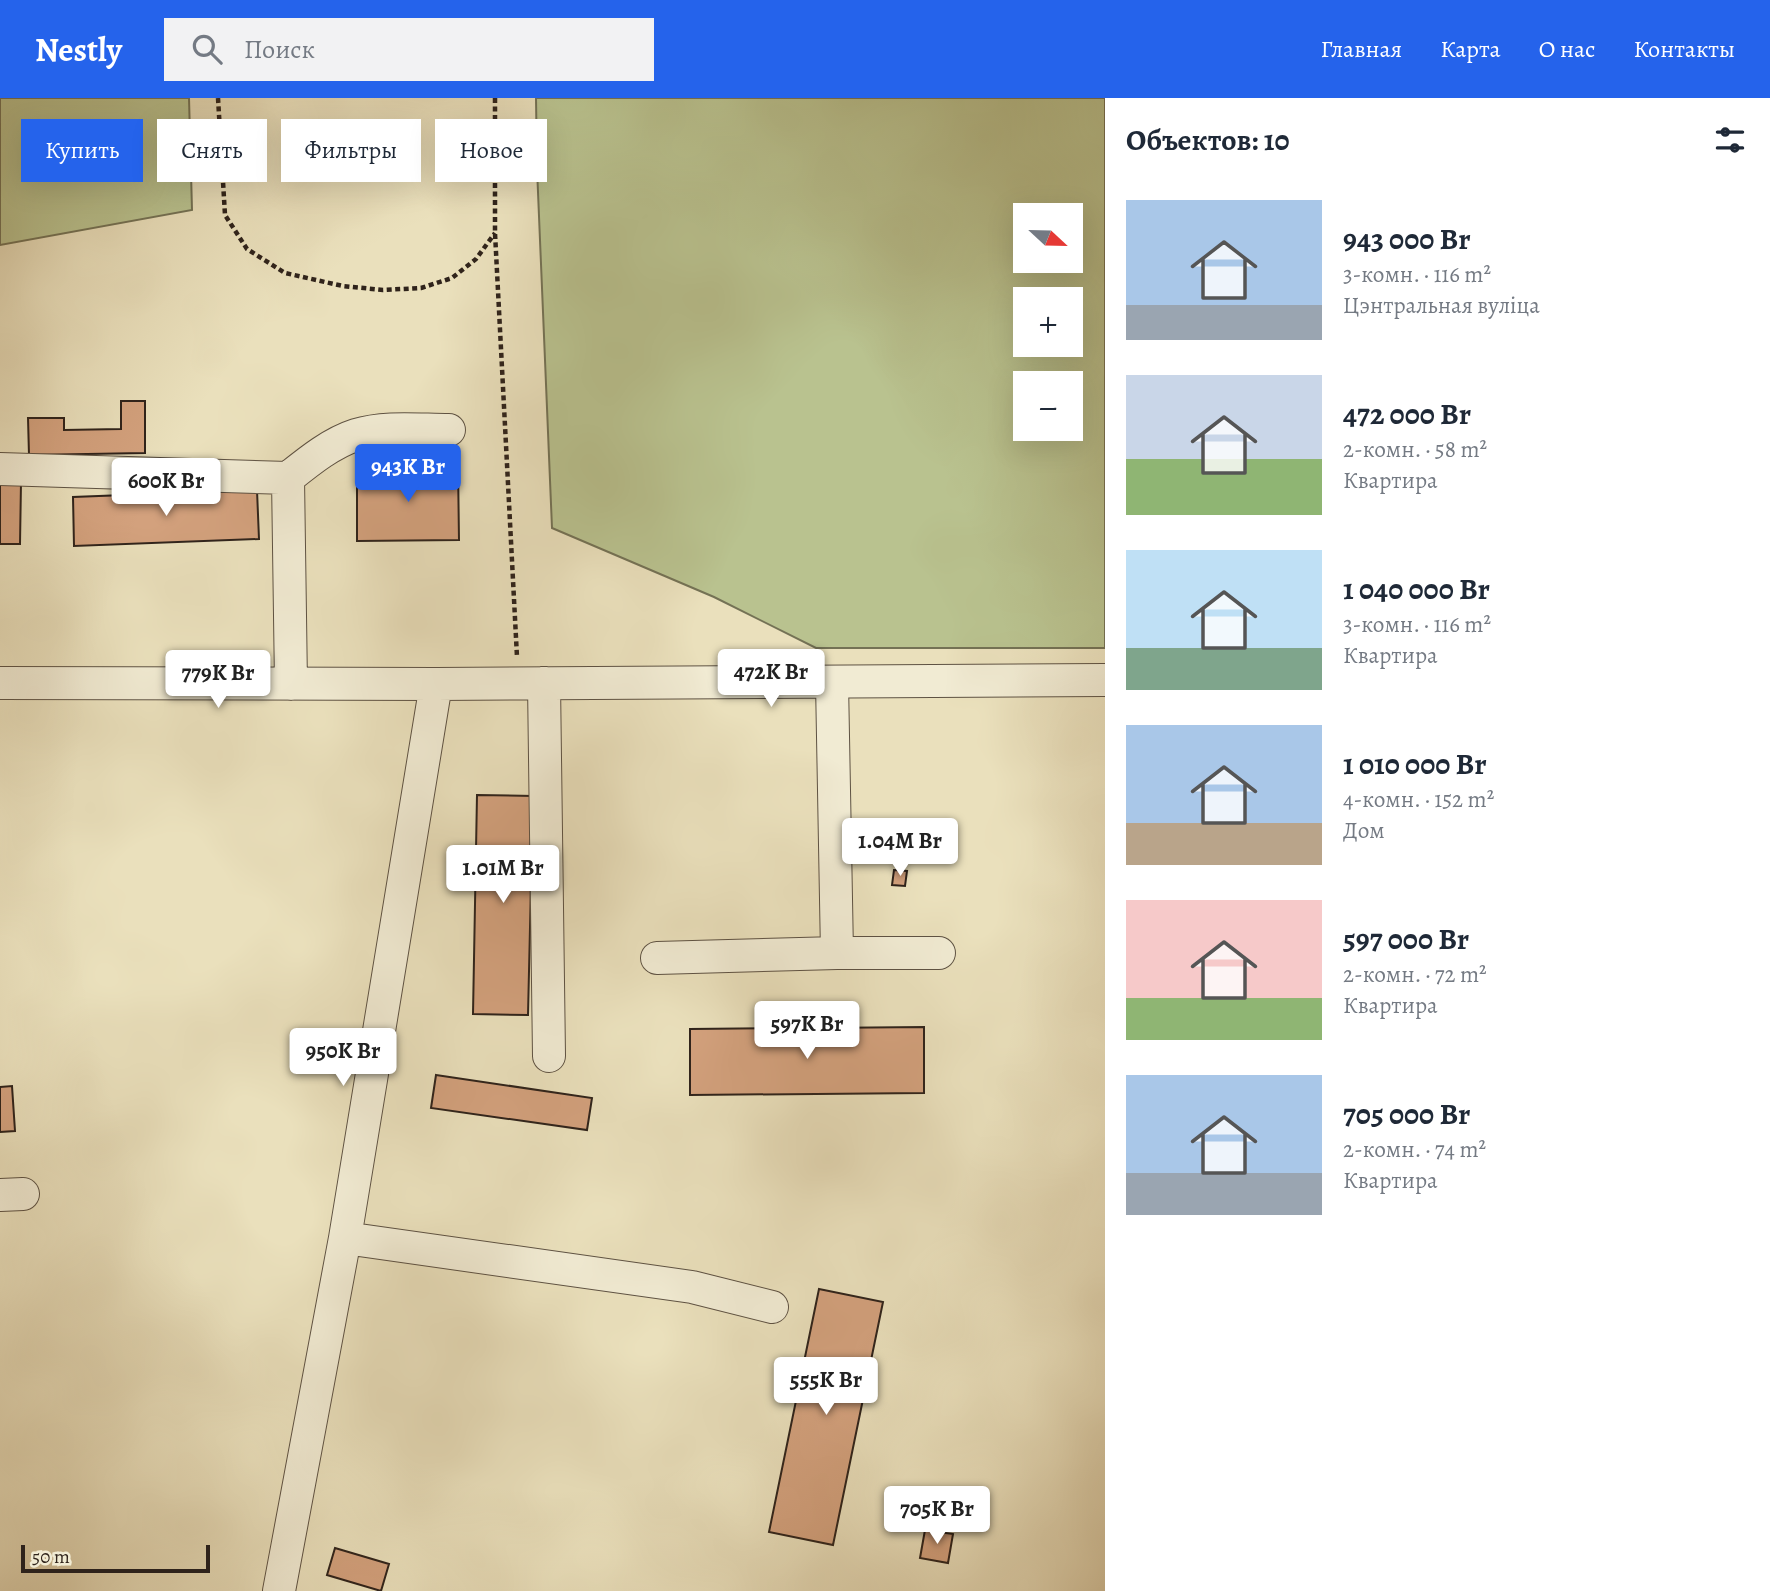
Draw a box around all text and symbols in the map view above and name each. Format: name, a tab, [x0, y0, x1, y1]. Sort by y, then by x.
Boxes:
search box	[164, 18, 654, 81]
text: Nestly	[35, 27, 122, 72]
icon: search	[188, 30, 226, 68]
text: Поиск	[244, 32, 315, 67]
text: Главная	[1321, 33, 1402, 65]
text: Карта	[1440, 33, 1501, 65]
text: О нас	[1539, 33, 1595, 65]
text: Контакты	[1633, 33, 1735, 65]
chip: Купить	[21, 119, 143, 182]
chip: Снять	[157, 119, 267, 182]
chip: Фильтры	[281, 119, 421, 182]
chip: Новое	[435, 119, 547, 182]
text: Объектов: 10	[1126, 120, 1289, 160]
icon: filters	[1711, 121, 1749, 159]
north arrow	[1013, 203, 1083, 273]
map controls	[1013, 203, 1083, 441]
text: 943 000 Br	[1343, 219, 1471, 259]
icon: home	[1182, 228, 1266, 312]
text: 3-комн. · 116 m²	[1343, 259, 1491, 290]
button: +	[1013, 287, 1083, 357]
text: Цэнтральная вуліца	[1343, 290, 1540, 321]
button: −	[1013, 371, 1083, 441]
text: 472 000 Br	[1343, 394, 1471, 434]
icon: home	[1182, 403, 1266, 487]
text: 2-комн. · 58 m²	[1343, 434, 1487, 465]
pin: 943K Br	[343, 444, 473, 504]
text: 943K Br	[371, 451, 445, 482]
pin: 600K Br	[101, 458, 231, 518]
text: 600K Br	[128, 465, 204, 496]
text: Квартира	[1343, 465, 1438, 496]
text: 1 040 000 Br	[1343, 569, 1490, 609]
icon: home	[1182, 578, 1266, 662]
text: 3-комн. · 116 m²	[1343, 609, 1491, 640]
text: Квартира	[1343, 640, 1438, 671]
pin: 779K Br	[153, 650, 283, 710]
pin: 472K Br	[706, 650, 836, 709]
text: 472K Br	[734, 656, 808, 687]
text: 779K Br	[181, 657, 255, 688]
text: 1 010 000 Br	[1343, 744, 1487, 784]
icon: home	[1182, 753, 1266, 837]
text: 4-комн. · 152 m²	[1343, 784, 1494, 815]
text: Дом	[1343, 815, 1385, 846]
pin: 1.04M Br	[828, 818, 972, 878]
text: 1.04M Br	[858, 825, 942, 856]
pin: 1.01M Br	[431, 846, 575, 905]
text: 1.01M Br	[462, 852, 544, 883]
text: 597 000 Br	[1343, 919, 1469, 959]
icon: home	[1182, 928, 1266, 1012]
text: 2-комн. · 72 m²	[1343, 959, 1487, 990]
text: Квартира	[1343, 990, 1438, 1021]
pin: 597K Br	[742, 1002, 872, 1061]
text: 597K Br	[770, 1008, 844, 1039]
pin: 950K Br	[278, 1028, 408, 1088]
text: 950K Br	[306, 1035, 380, 1066]
text: 705 000 Br	[1343, 1094, 1470, 1134]
icon: home	[1182, 1103, 1266, 1187]
text: 2-комн. · 74 m²	[1343, 1134, 1486, 1165]
text: Квартира	[1343, 1165, 1438, 1196]
pin: 555K Br	[761, 1358, 891, 1417]
text: 555K Br	[790, 1364, 862, 1395]
pin: 705K Br	[872, 1486, 1002, 1546]
text: 705K Br	[900, 1493, 974, 1524]
scale bar	[21, 1542, 210, 1574]
text: 50 m	[32, 1544, 70, 1570]

